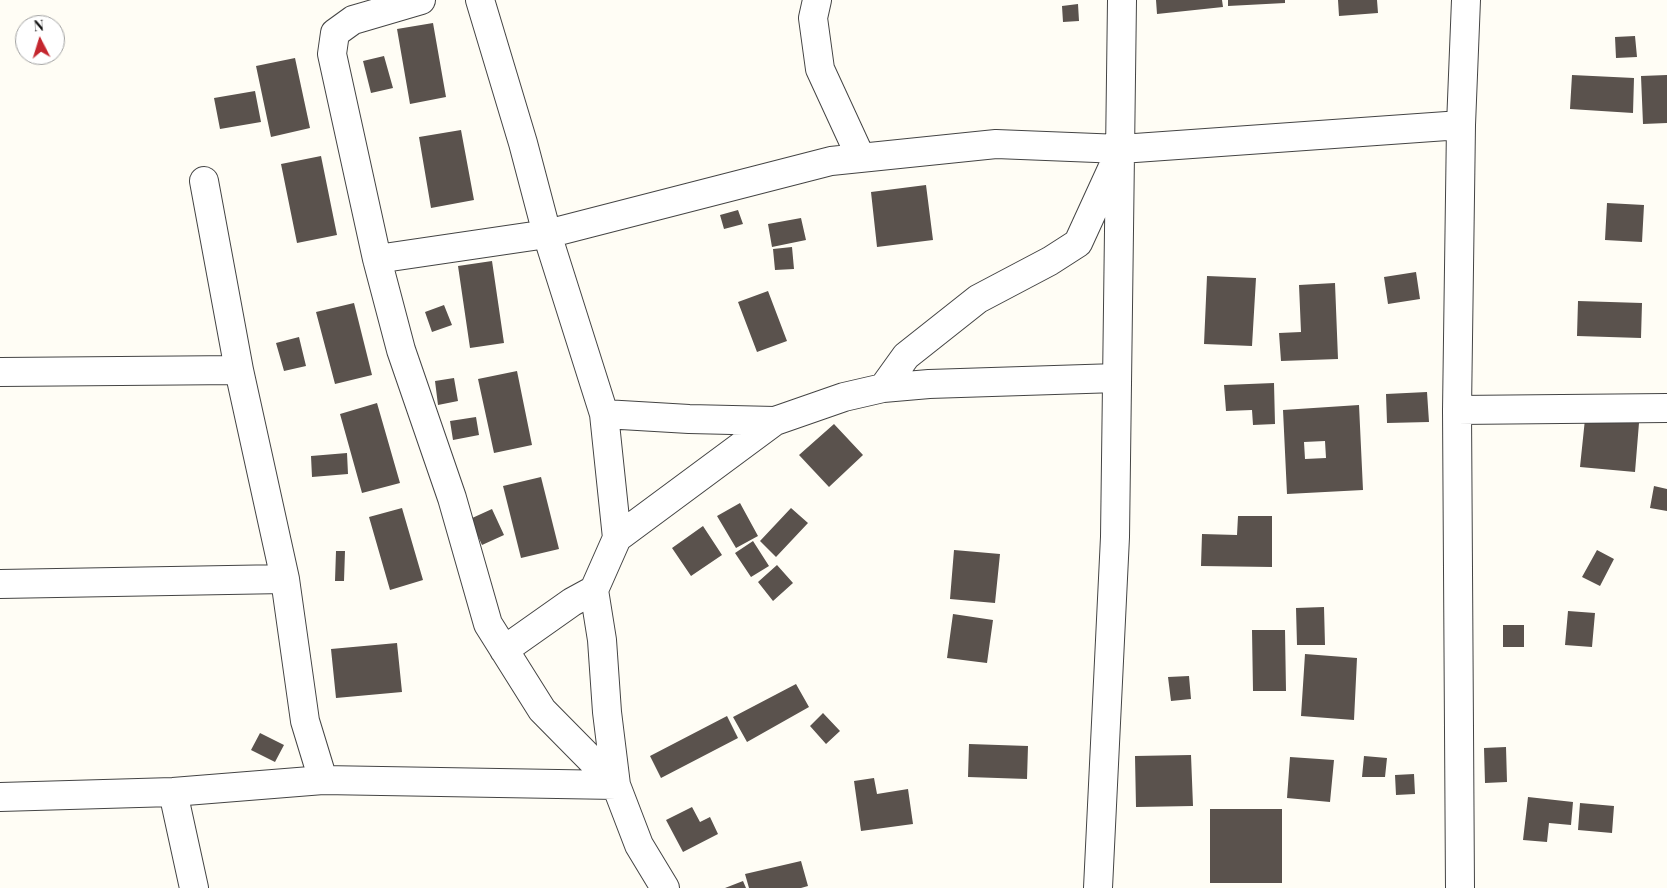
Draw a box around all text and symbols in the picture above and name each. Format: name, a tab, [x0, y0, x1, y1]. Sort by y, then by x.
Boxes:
north arrow	[15, 15, 65, 65]
text: N	[33, 16, 45, 35]

